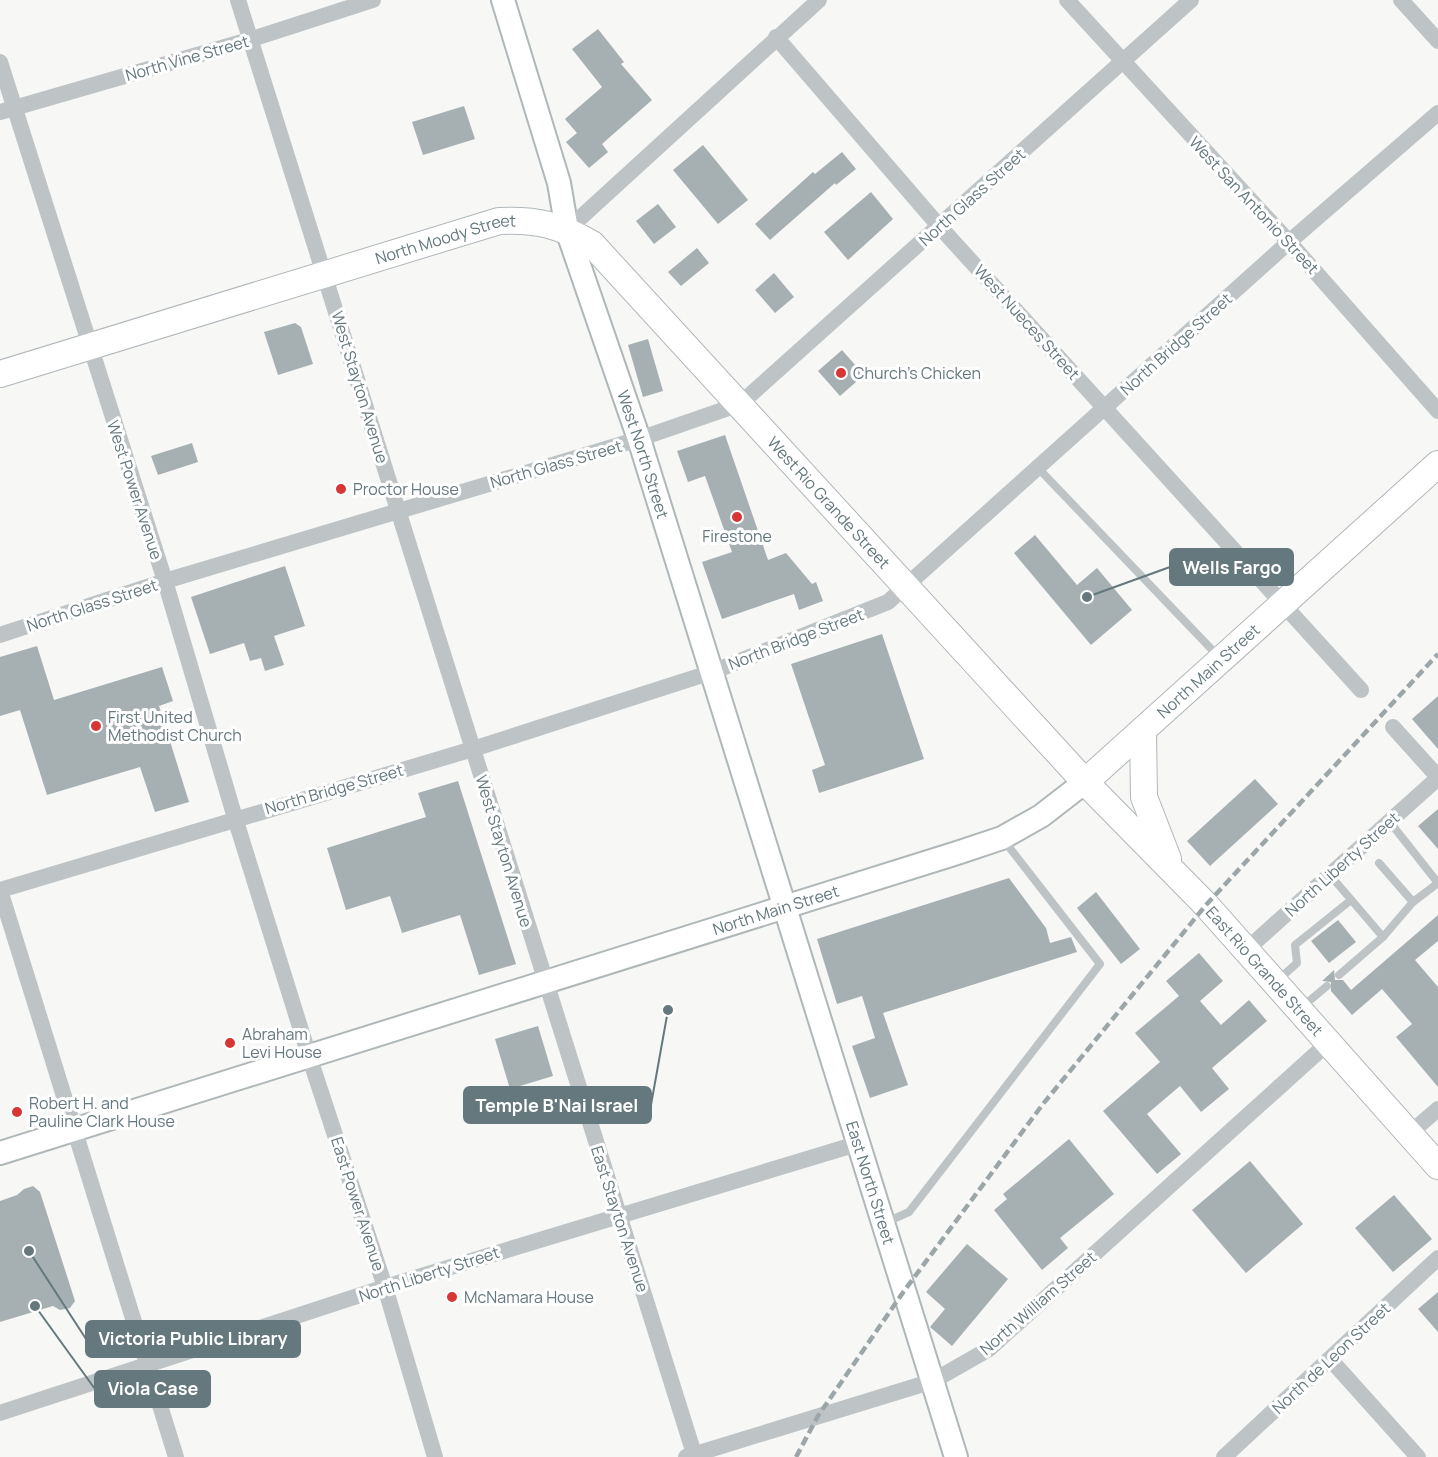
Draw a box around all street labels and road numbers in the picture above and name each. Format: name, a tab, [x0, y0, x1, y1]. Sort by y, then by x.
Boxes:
street label: North Vine Street	[123, 30, 251, 86]
street label: West San Antonio Street	[1184, 131, 1324, 279]
street label: North Glass Street	[914, 143, 1030, 251]
street label: North Moody Street	[373, 210, 516, 269]
street label: West Nueces Street	[969, 260, 1085, 384]
street label: North Bridge Street	[1115, 288, 1237, 400]
street label: West Stayton Avenue	[326, 308, 394, 466]
street label: West North Street	[612, 387, 674, 521]
street label: West Power Avenue	[102, 418, 168, 562]
street label: West Rio Grande Street	[763, 432, 895, 573]
street label: North Glass Street	[488, 435, 624, 493]
street label: North Glass Street	[24, 573, 160, 637]
street label: North Bridge Street	[725, 603, 867, 675]
street label: North Main Street	[1152, 619, 1264, 723]
street label: North Bridge Street	[262, 759, 406, 819]
street label: West Stayton Avenue	[470, 772, 538, 930]
street label: North Liberty Street	[1280, 807, 1404, 921]
street label: North Main Street	[710, 880, 842, 940]
street label: East Rio Grande Street	[1201, 901, 1328, 1041]
street label: East North Street	[841, 1118, 900, 1247]
street label: East Power Avenue	[326, 1134, 390, 1274]
street label: East Stayton Avenue	[586, 1143, 654, 1295]
street label: North Liberty Street	[356, 1241, 502, 1307]
street label: North William Street	[975, 1246, 1101, 1360]
street label: North de Leon Street	[1267, 1297, 1395, 1419]

